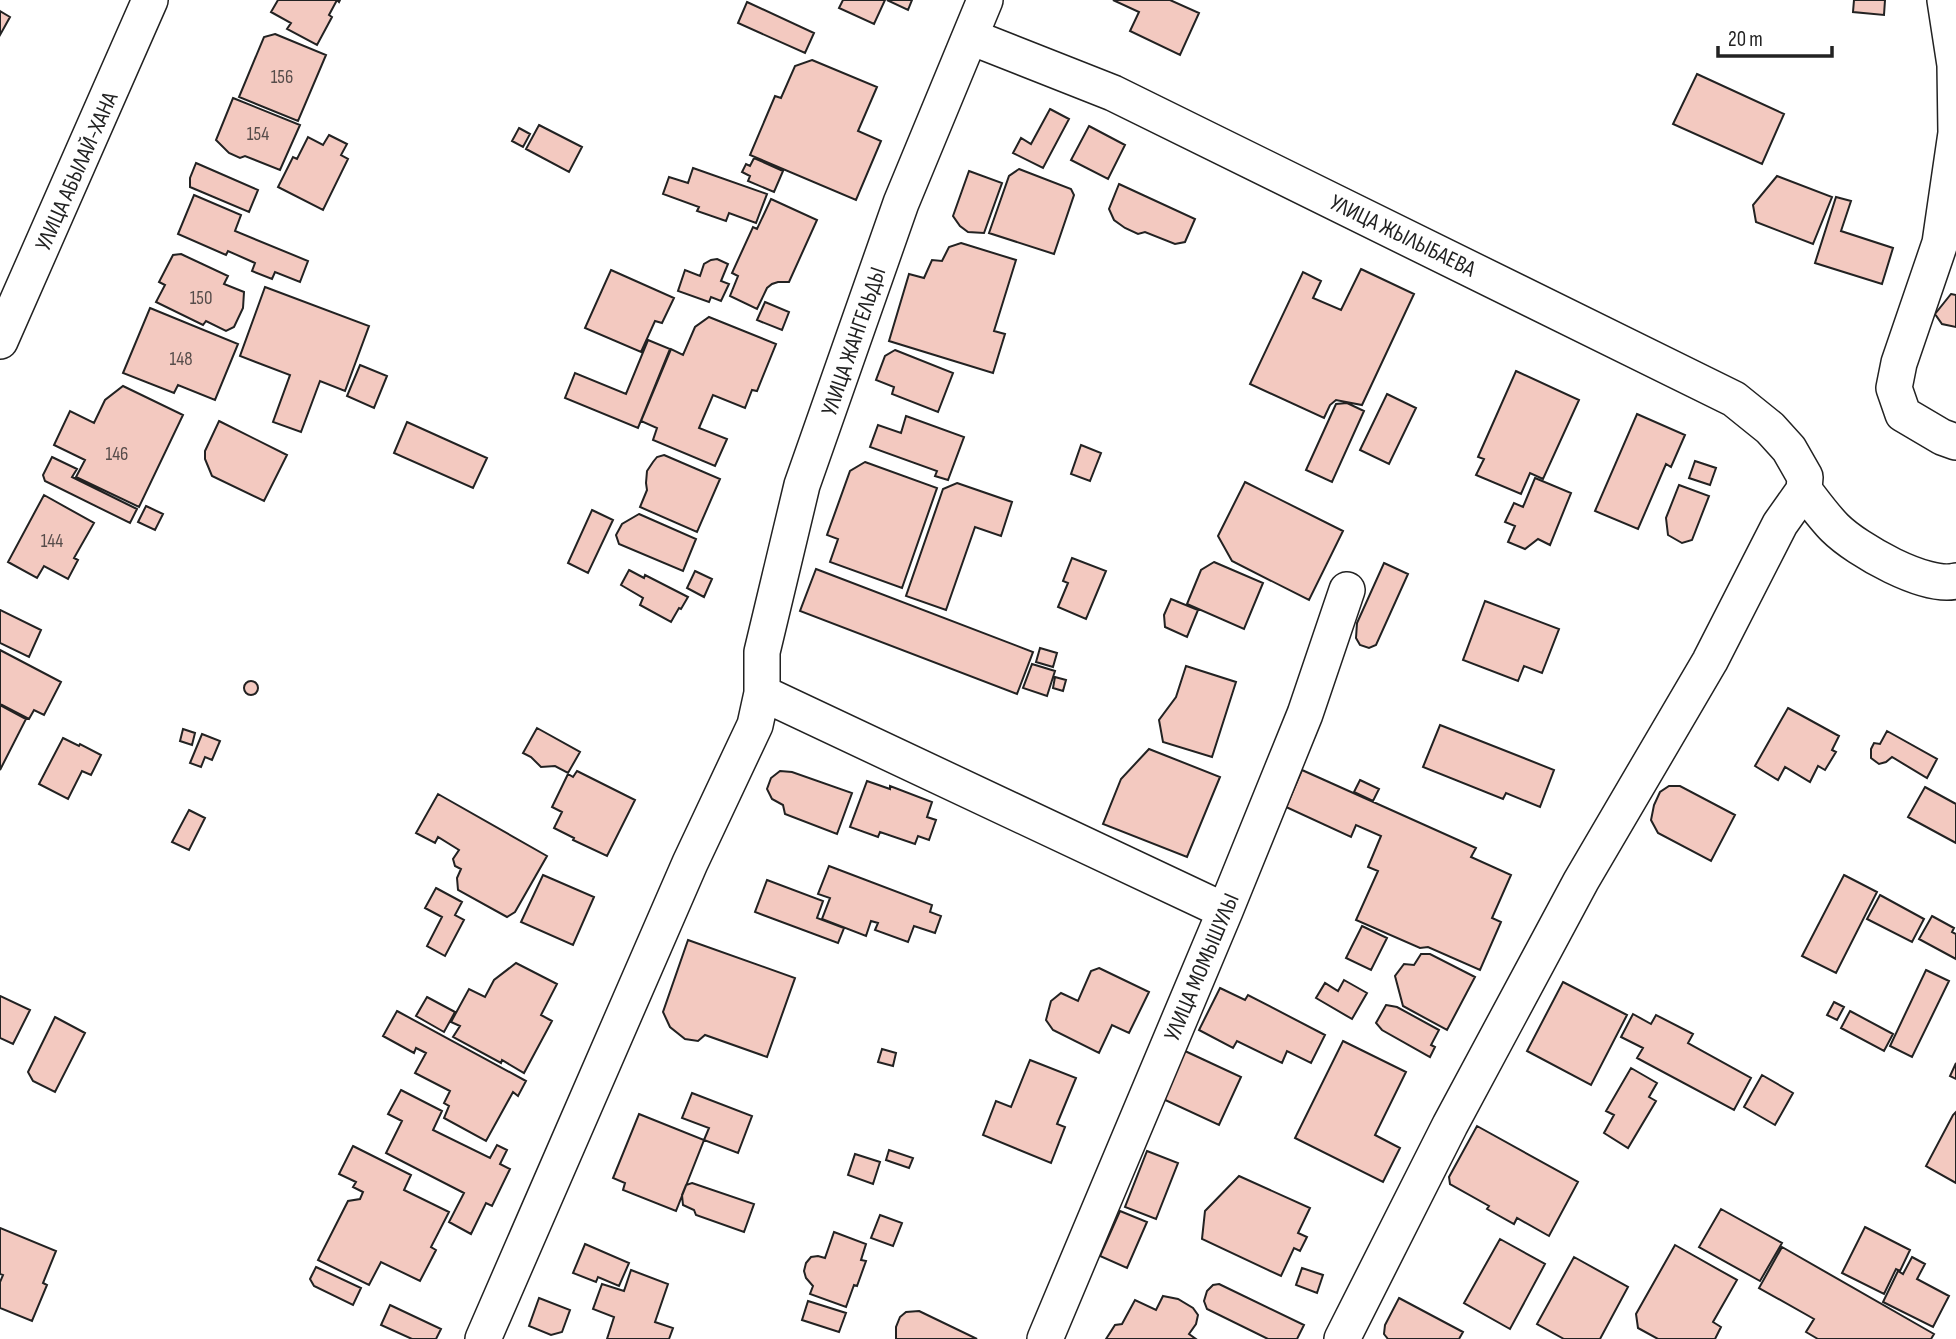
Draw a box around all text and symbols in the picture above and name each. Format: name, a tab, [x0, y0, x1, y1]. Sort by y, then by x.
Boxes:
scale bar	[1718, 14, 1832, 58]
text: 20 m	[1728, 27, 1763, 52]
house number: 156	[271, 66, 293, 89]
street label: УЛИЦА АБЫЛАЙ-ХАНА	[29, 88, 124, 255]
house number: 154	[247, 123, 269, 146]
street label: УЛИЦА ЖЫЛЫБАЕВА	[1325, 189, 1480, 283]
street label: УЛИЦА ЖАНГЕЛЬДЫ	[815, 263, 892, 419]
house number: 150	[190, 287, 212, 310]
house number: 148	[170, 348, 192, 371]
house number: 146	[106, 443, 128, 466]
house number: 144	[41, 530, 63, 553]
street label: УЛИЦА МОМЫШУЛЫ	[1158, 889, 1246, 1045]

